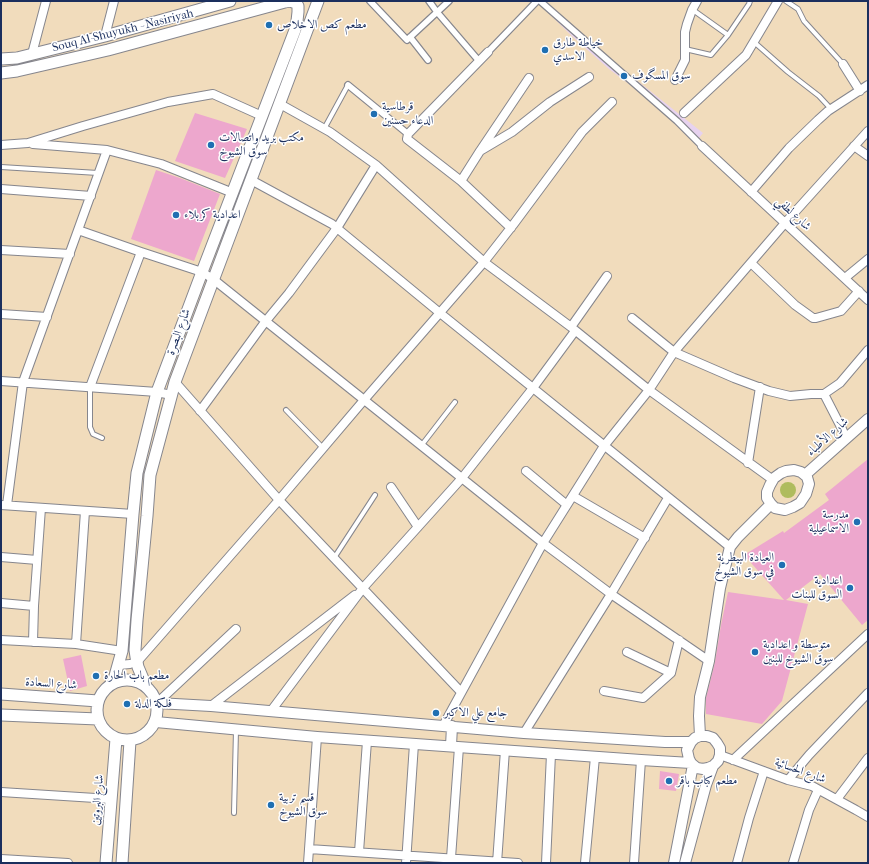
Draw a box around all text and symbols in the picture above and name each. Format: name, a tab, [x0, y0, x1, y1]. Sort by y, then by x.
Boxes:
street label: Souq Al-Shuyukh - Nasiriyah	[51, 6, 195, 56]
place label: مطعم كص الاخلاص	[277, 18, 367, 32]
marker: مطعم كص الاخلاص	[264, 20, 274, 30]
place label: خياطة طارق الاسدي	[553, 36, 603, 64]
marker: خياطة طارق الاسدي	[540, 45, 550, 55]
place label: سوق المسگوف	[632, 69, 690, 83]
marker: سوق المسگوف	[619, 71, 629, 81]
place label: قرطاسية الدعاء حسنين	[382, 100, 433, 128]
marker: قرطاسية الدعاء حسنين	[369, 109, 379, 119]
place label: مكتب بريد واتصالات سوق الشيوخ	[219, 131, 304, 159]
marker: مكتب بريد واتصالات سوق الشيوخ	[206, 140, 216, 150]
street label: شارع لطفي	[772, 194, 814, 234]
place label: اعدادية كربلاء	[184, 208, 241, 222]
marker: اعدادية كربلاء	[171, 210, 181, 220]
street label: شارع البصرة	[164, 307, 194, 357]
street label: شارع الأطباء	[804, 415, 852, 459]
place label: مدرسة الاسماعيلية	[809, 508, 849, 536]
marker: مدرسة الاسماعيلية	[852, 517, 862, 527]
place label: العيادة البيطرية في سوق الشيوخ	[715, 551, 774, 579]
marker: العيادة البيطرية في سوق الشيوخ	[777, 560, 787, 570]
place label: اعدادية السوق للبنات	[791, 574, 842, 602]
marker: اعدادية السوق للبنات	[845, 583, 855, 593]
place label: متوسطة و اعدادية سوق الشيوخ للبنين	[763, 638, 833, 666]
marker: متوسطة و اعدادية سوق الشيوخ للبنين	[750, 647, 760, 657]
place label: مطعم باب الحارة	[104, 669, 169, 683]
marker: مطعم باب الحارة	[91, 671, 101, 681]
street label: شارع السعادة	[25, 675, 77, 693]
place label: فلكة الدلة	[135, 697, 172, 711]
marker: فلكة الدلة	[122, 699, 132, 709]
place label: جامع علي الاكبر	[444, 706, 507, 720]
marker: جامع علي الاكبر	[431, 708, 441, 718]
street label: شارع الحسائية	[772, 755, 828, 787]
street label: شارع البروتين	[89, 774, 107, 826]
place label: مطعم كباب باقر	[677, 774, 737, 788]
marker: مطعم كباب باقر	[664, 776, 674, 786]
place label: قسم تربية سوق الشيوخ	[279, 791, 327, 819]
marker: قسم تربية سوق الشيوخ	[266, 800, 276, 810]

